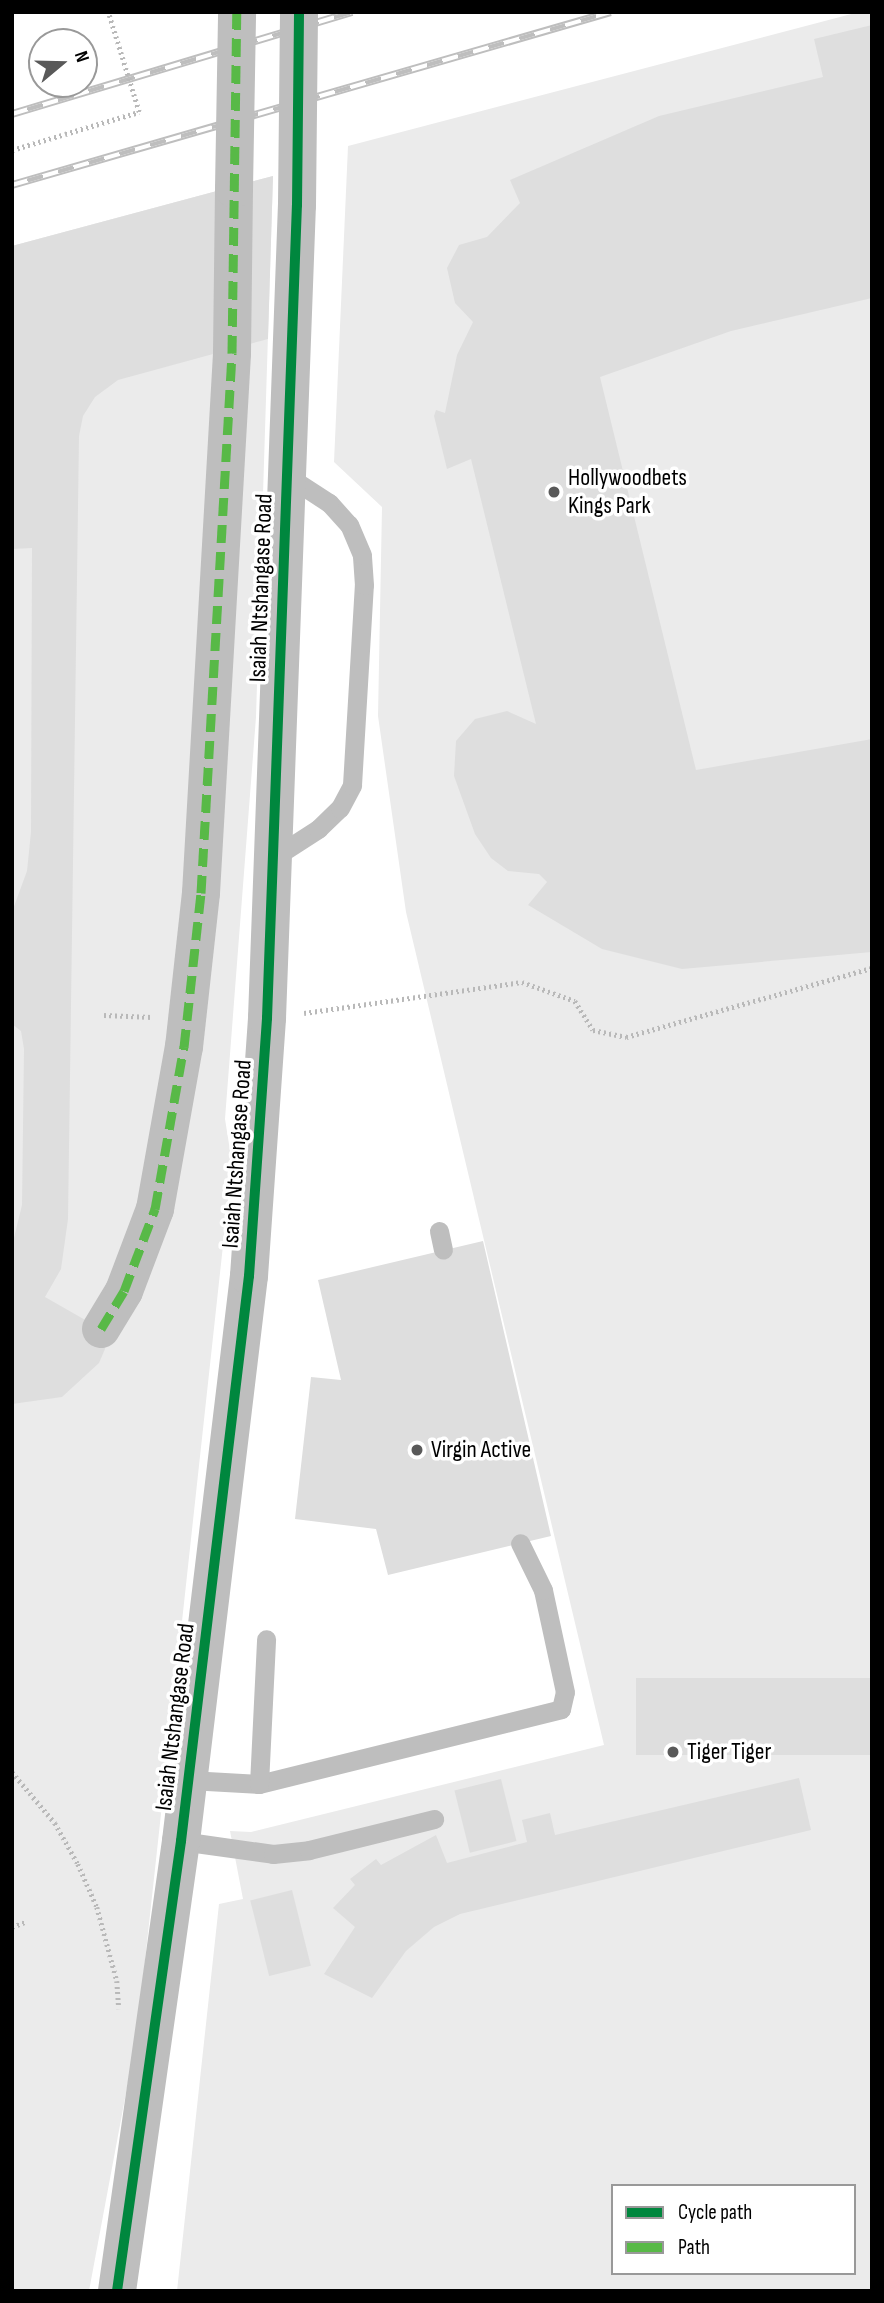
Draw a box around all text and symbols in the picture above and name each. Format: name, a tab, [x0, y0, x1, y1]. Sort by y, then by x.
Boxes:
north arrow	[28, 28, 98, 98]
text: N	[69, 48, 94, 65]
place label: Hollywoodbets Kings Park	[568, 464, 687, 520]
marker: Hollywoodbets Kings Park	[546, 484, 562, 500]
street label: Isaiah Ntshangase Road	[243, 493, 279, 683]
street label: Isaiah Ntshangase Road	[216, 1059, 258, 1249]
place label: Virgin Active	[431, 1436, 531, 1464]
marker: Virgin Active	[409, 1442, 425, 1458]
street label: Isaiah Ntshangase Road	[149, 1622, 201, 1812]
place label: Tiger Tiger	[687, 1738, 771, 1766]
marker: Tiger Tiger	[665, 1744, 681, 1760]
legend	[611, 2184, 856, 2275]
text: Cycle path	[678, 2200, 752, 2225]
text: Path	[678, 2235, 710, 2260]

